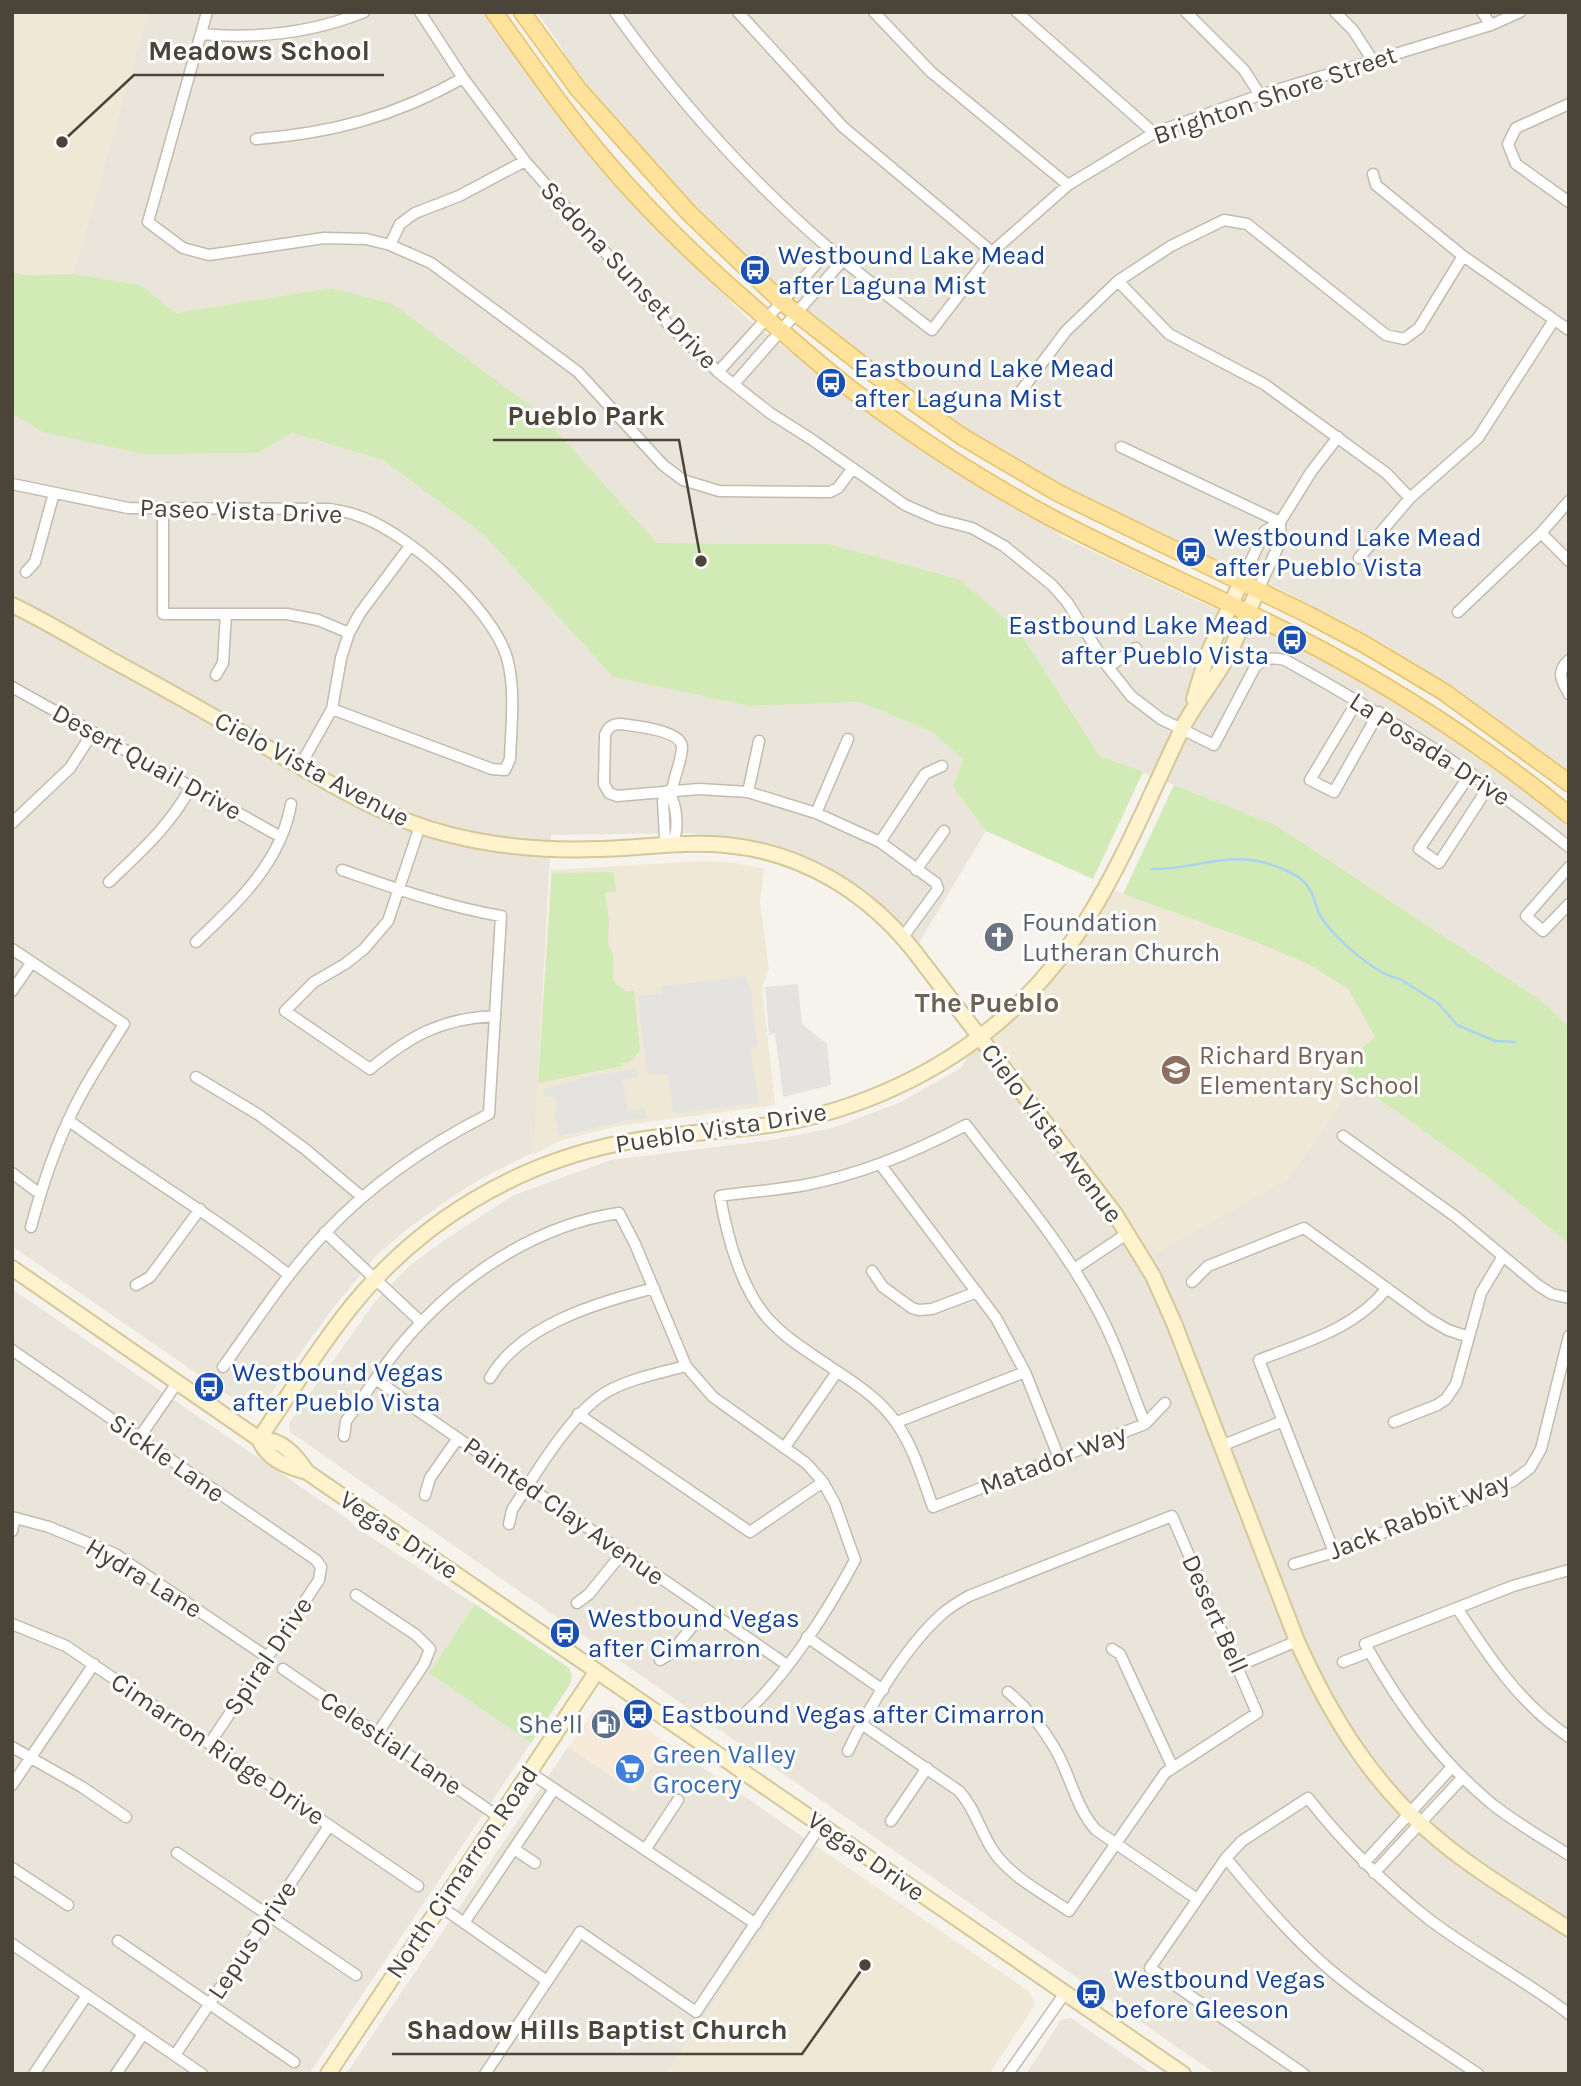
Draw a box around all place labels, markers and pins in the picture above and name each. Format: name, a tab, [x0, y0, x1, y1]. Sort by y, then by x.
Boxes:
callout: Meadows School	[134, 26, 384, 75]
place label: Westbound Lake Mead after Laguna Mist	[778, 240, 1046, 301]
bus stop icon: Westbound Lake Mead after Laguna Mist	[738, 253, 772, 287]
place label: Eastbound Lake Mead after Laguna Mist	[854, 353, 1115, 414]
bus stop icon: Eastbound Lake Mead after Laguna Mist	[814, 366, 848, 400]
callout: Pueblo Park	[493, 391, 679, 440]
place label: Westbound Lake Mead after Pueblo Vista	[1214, 522, 1482, 583]
bus stop icon: Westbound Lake Mead after Pueblo Vista	[1174, 535, 1208, 569]
place label: Eastbound Lake Mead after Pueblo Vista	[1008, 610, 1269, 671]
bus stop icon: Eastbound Lake Mead after Pueblo Vista	[1275, 623, 1309, 657]
place label: Foundation Lutheran Church	[1022, 907, 1220, 968]
church icon: Foundation Lutheran Church	[982, 920, 1016, 954]
place label: Richard Bryan Elementary School	[1199, 1040, 1420, 1101]
school or university icon: Richard Bryan Elementary School	[1159, 1053, 1193, 1087]
place label: Westbound Vegas after Pueblo Vista	[232, 1357, 444, 1418]
bus stop icon: Westbound Vegas after Pueblo Vista	[192, 1370, 226, 1404]
place label: Westbound Vegas after Cimarron	[588, 1603, 800, 1664]
bus stop icon: Westbound Vegas after Cimarron	[548, 1616, 582, 1650]
bus stop icon: Eastbound Vegas after Cimarron	[621, 1697, 655, 1731]
place label: Eastbound Vegas after Cimarron	[661, 1699, 1045, 1730]
fuel station icon: She’ll	[589, 1707, 623, 1741]
place label: She’ll	[518, 1709, 583, 1740]
place label: Green Valley Grocery	[653, 1739, 796, 1800]
supermarket icon: Green Valley Grocery	[613, 1752, 647, 1786]
place label: Westbound Vegas before Gleeson	[1114, 1964, 1326, 2025]
bus stop icon: Westbound Vegas before Gleeson	[1074, 1977, 1108, 2011]
callout: Shadow Hills Baptist Church	[392, 2005, 802, 2054]

